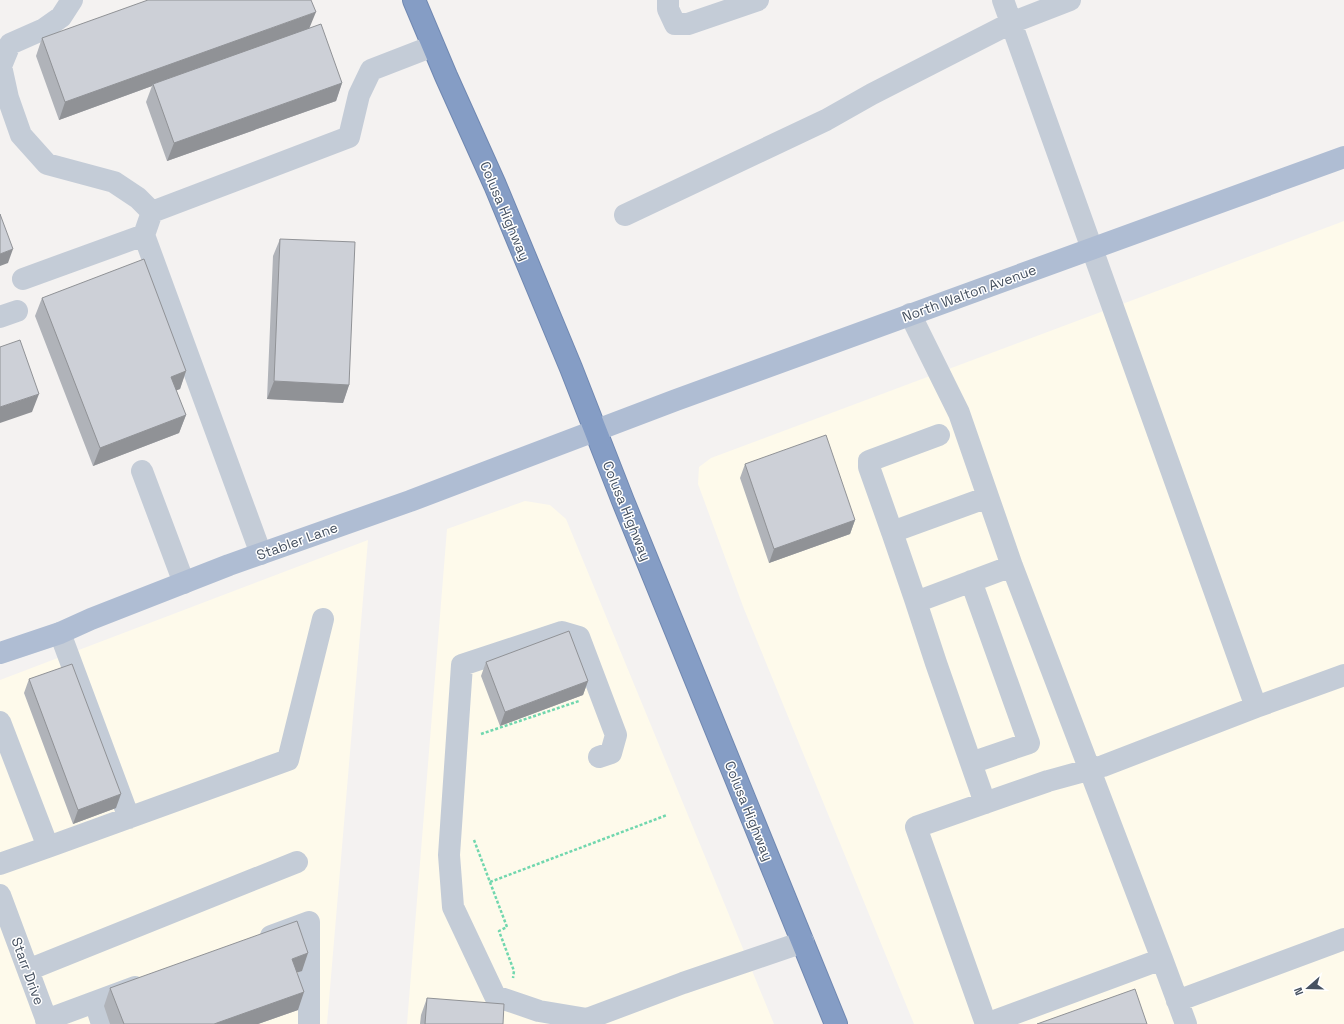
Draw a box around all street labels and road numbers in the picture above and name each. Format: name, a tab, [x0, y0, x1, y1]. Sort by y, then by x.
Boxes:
street label: Colusa Highway	[476, 159, 534, 263]
street label: North Walton Avenue	[899, 260, 1039, 326]
street label: Colusa Highway	[599, 458, 655, 564]
street label: Stabler Lane	[254, 518, 340, 564]
street label: Colusa Highway	[721, 758, 777, 864]
street label: Starr Drive	[7, 935, 49, 1007]

